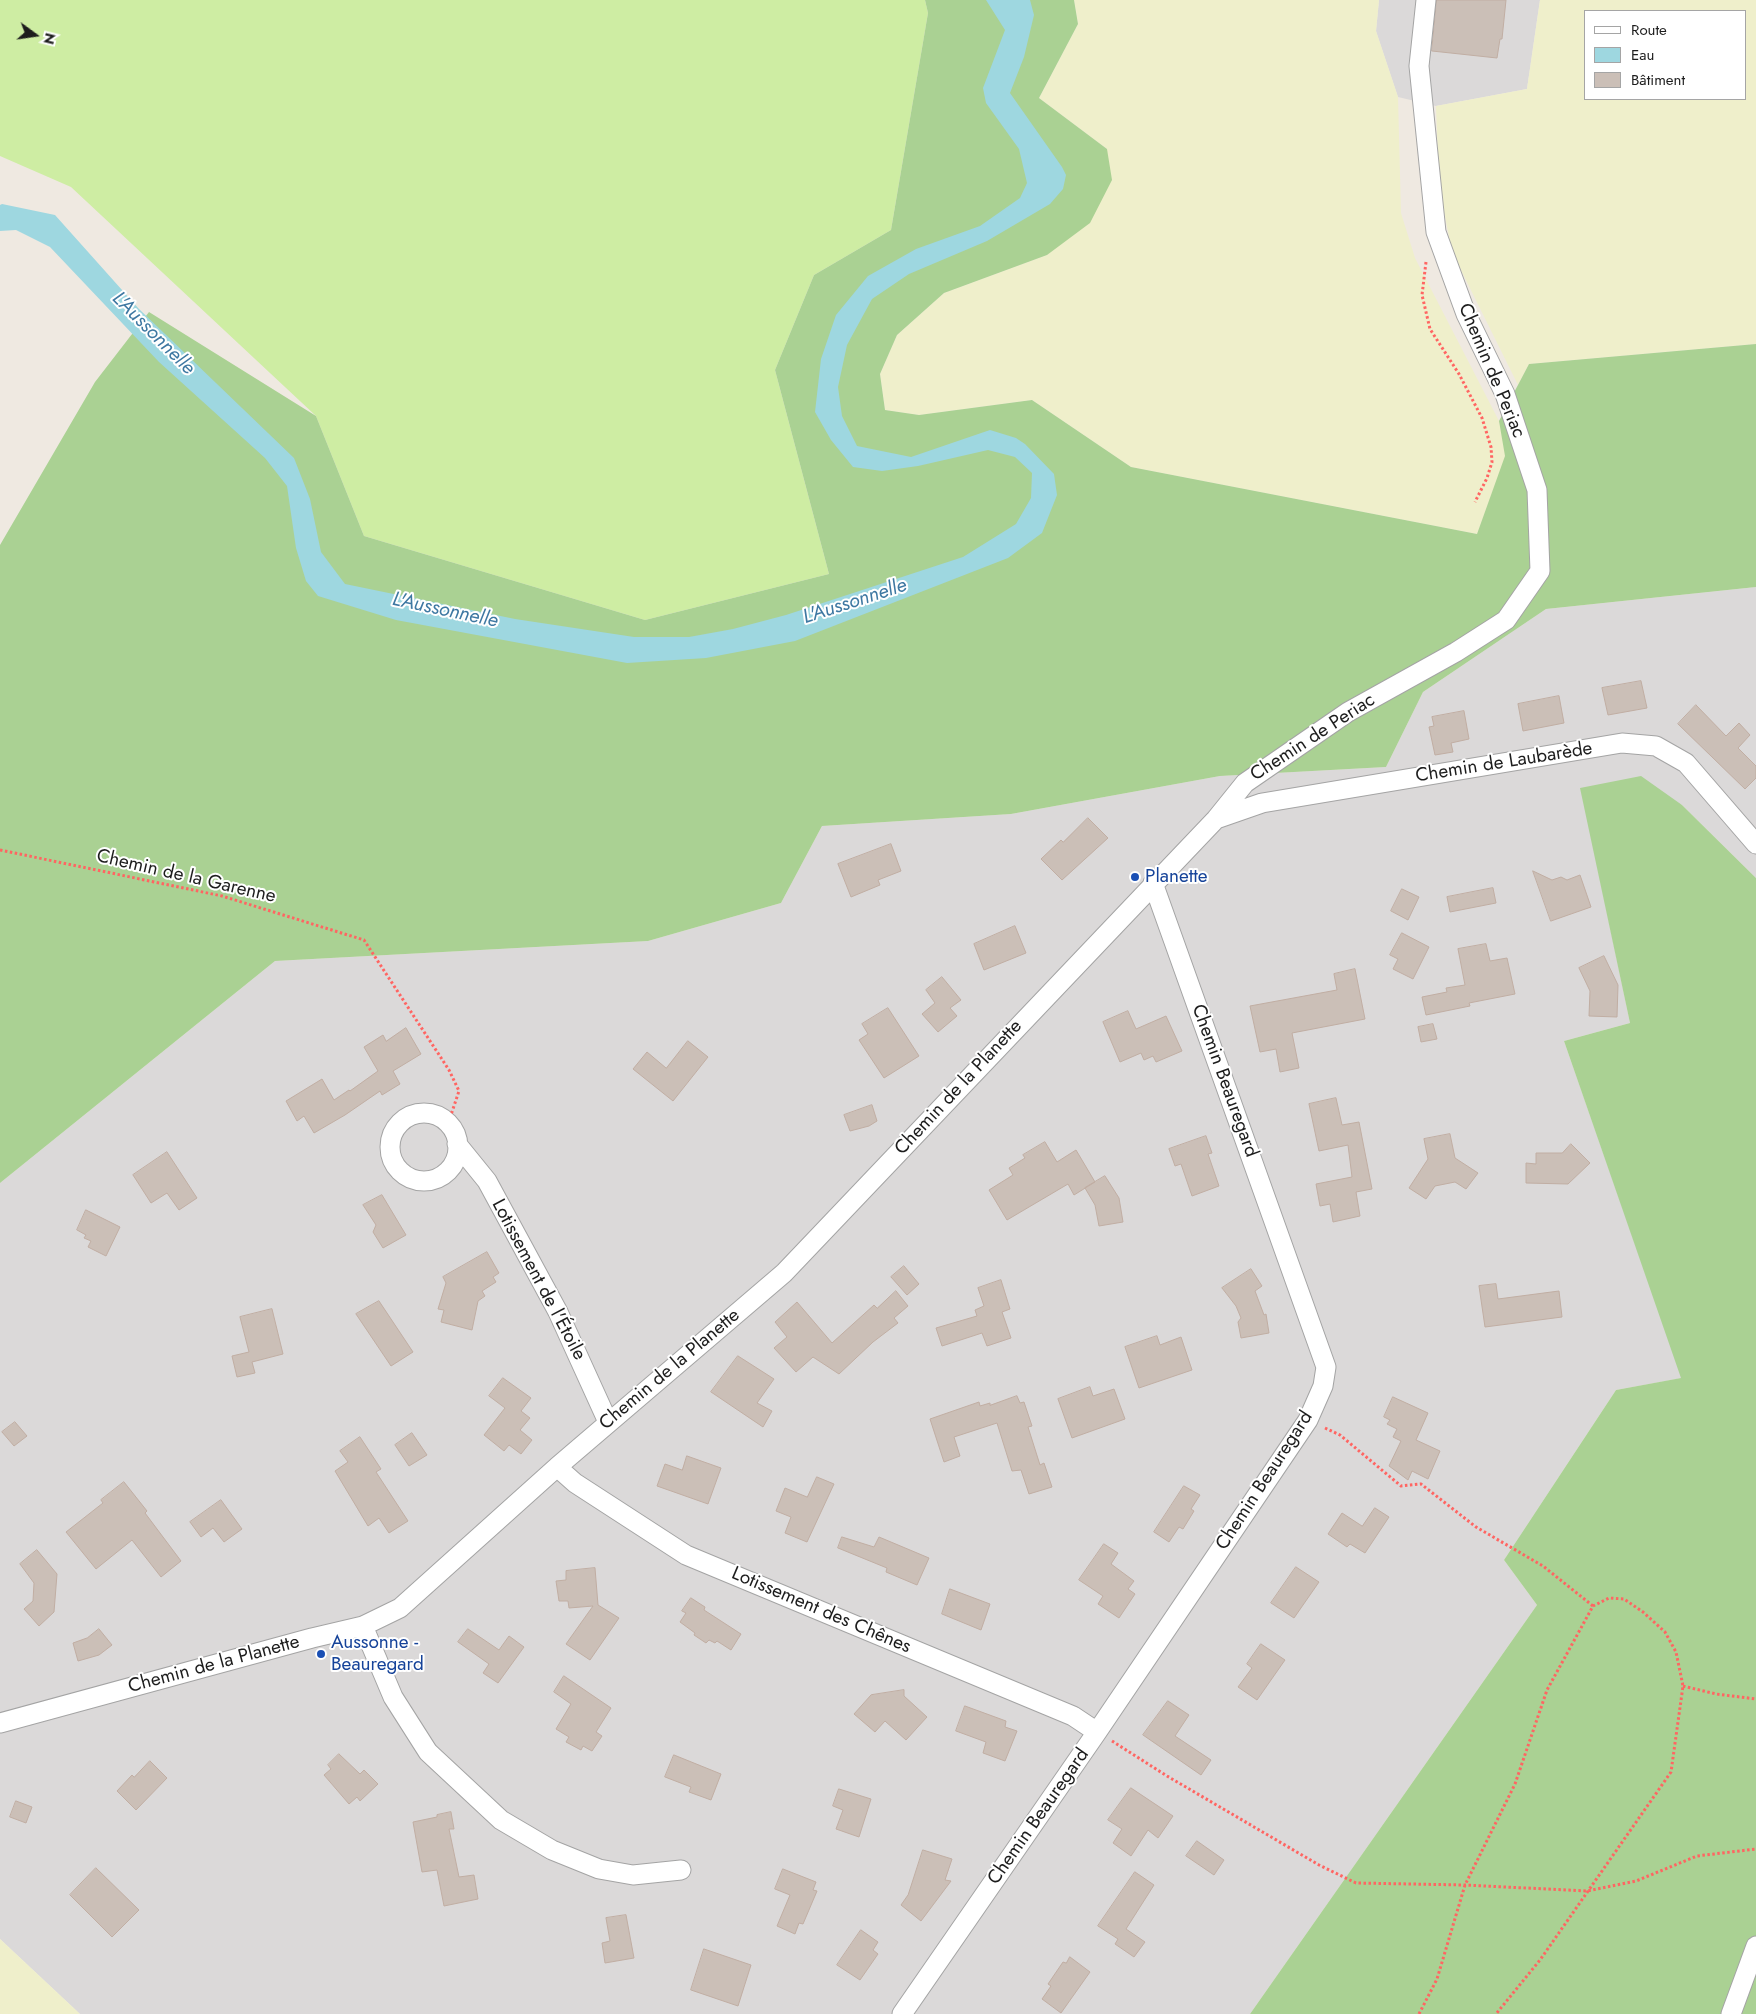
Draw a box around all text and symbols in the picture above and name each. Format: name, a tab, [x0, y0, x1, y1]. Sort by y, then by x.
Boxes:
north arrow	[10, 10, 60, 60]
legend	[1584, 10, 1746, 100]
text: Route	[1631, 19, 1667, 41]
text: N	[39, 31, 61, 46]
text: Eau	[1631, 44, 1654, 66]
text: Bâtiment	[1631, 69, 1685, 91]
water label: L'Aussonnelle	[106, 287, 200, 381]
street label: Chemin de Periac	[1452, 300, 1530, 442]
water label: L'Aussonnelle	[800, 574, 910, 630]
water label: L'Aussonnelle	[390, 588, 500, 634]
street label: Chemin de Periac	[1246, 689, 1380, 787]
street label: Chemin de Laubarède	[1414, 738, 1594, 788]
street label: Chemin de la Garenne	[94, 845, 278, 909]
place label: Planette	[1145, 866, 1208, 888]
marker: Planette	[1129, 871, 1141, 883]
street label: Chemin Beauregard	[1186, 1001, 1262, 1161]
street label: Chemin de la Planette	[891, 1016, 1027, 1160]
street label: Lotissement de l'Étoile	[486, 1196, 590, 1364]
street label: Chemin de la Planette	[595, 1305, 745, 1435]
street label: Chemin Beauregard	[1212, 1407, 1318, 1555]
street label: Lotissement des Chênes	[728, 1563, 914, 1659]
street label: Chemin de la Planette	[126, 1631, 302, 1699]
place label: Aussonne - Beauregard	[331, 1632, 424, 1676]
marker: Aussonne - Beauregard	[315, 1648, 327, 1660]
street label: Chemin Beauregard	[983, 1745, 1095, 1889]

